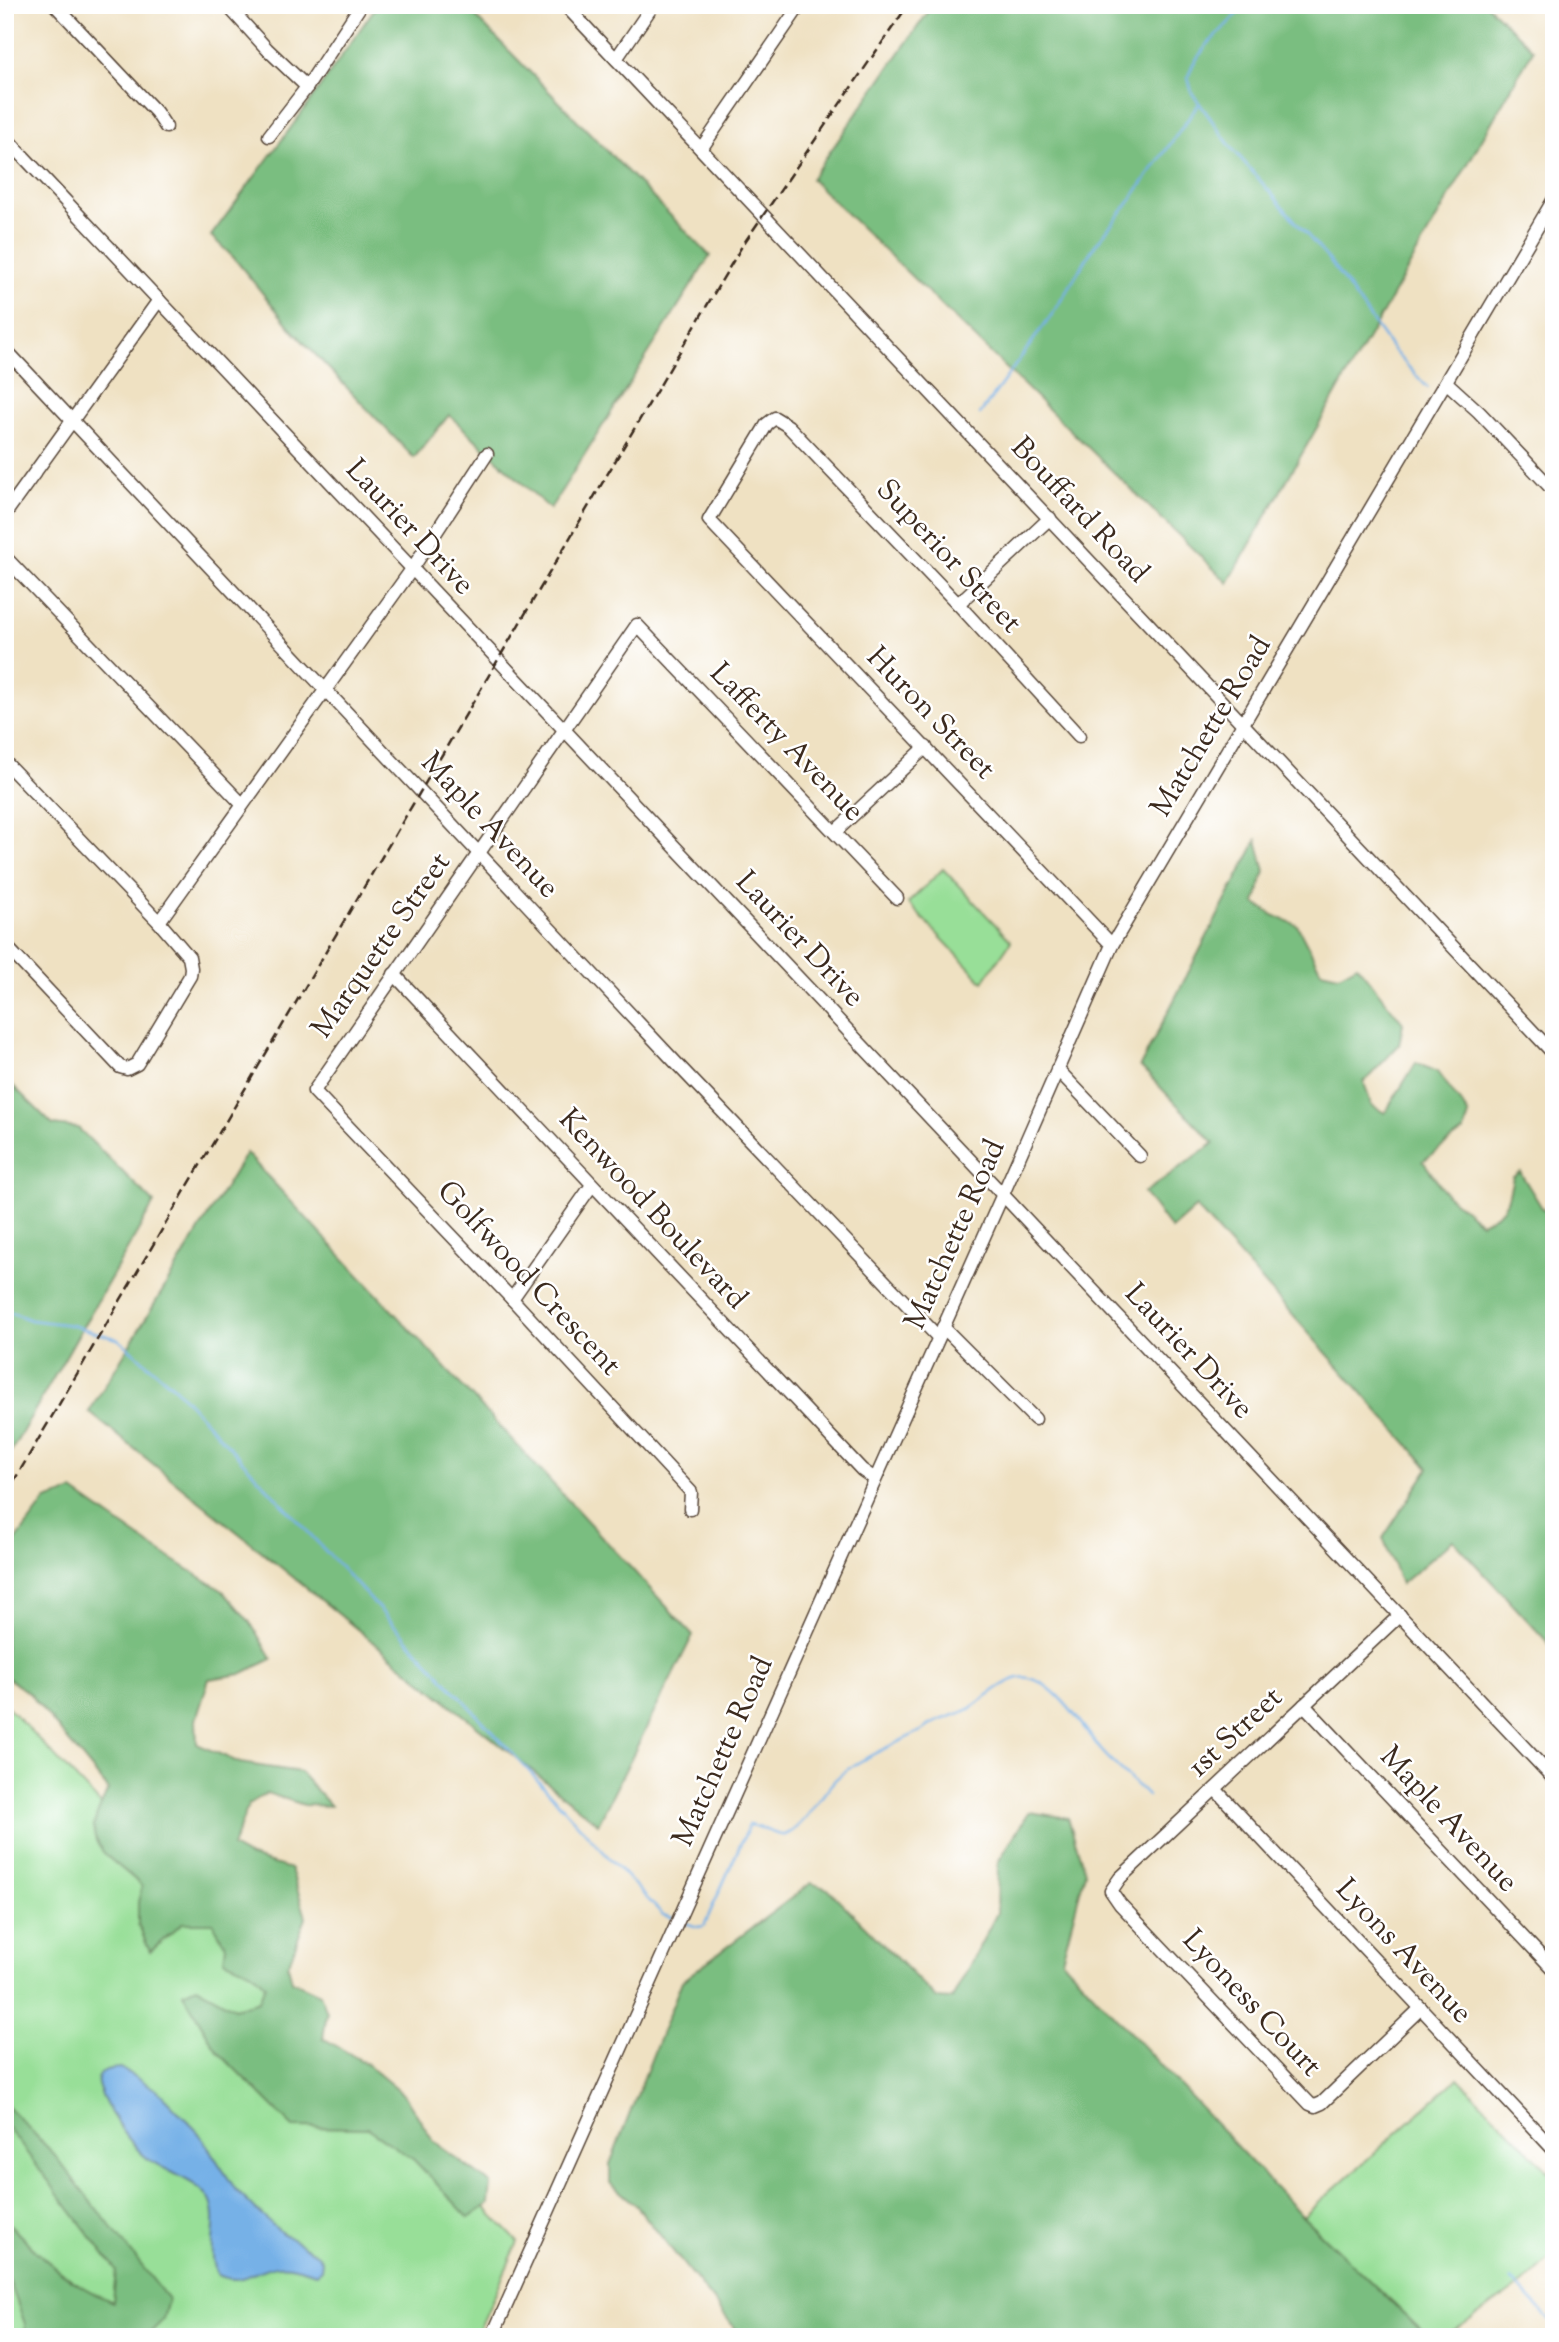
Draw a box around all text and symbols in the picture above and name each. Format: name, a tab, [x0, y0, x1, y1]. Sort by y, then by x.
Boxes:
street label: Bouffard Road	[1000, 428, 1158, 594]
street label: Laurier Drive	[335, 450, 483, 606]
street label: Superior Street	[865, 470, 1031, 644]
street label: Matchette Road	[1141, 628, 1283, 826]
street label: Huron Street	[855, 638, 1005, 790]
street label: Lafferty Avenue	[699, 654, 873, 832]
street label: Maple Avenue	[410, 743, 568, 909]
street label: Marquette Street	[302, 844, 462, 1048]
street label: Laurier Drive	[725, 862, 873, 1018]
street label: Kenwood Boulevard	[547, 1100, 757, 1320]
street label: Matchette Road	[895, 1133, 1017, 1337]
street label: Golfwood Crescent	[426, 1172, 630, 1386]
street label: Laurier Drive	[1114, 1274, 1262, 1430]
street label: Matchette Road	[663, 1650, 785, 1854]
street label: 1st Street	[1179, 1678, 1293, 1788]
street label: Maple Avenue	[1369, 1737, 1527, 1903]
street label: Lyons Avenue	[1324, 1870, 1482, 2034]
street label: Lyoness Court	[1171, 1921, 1331, 2087]

